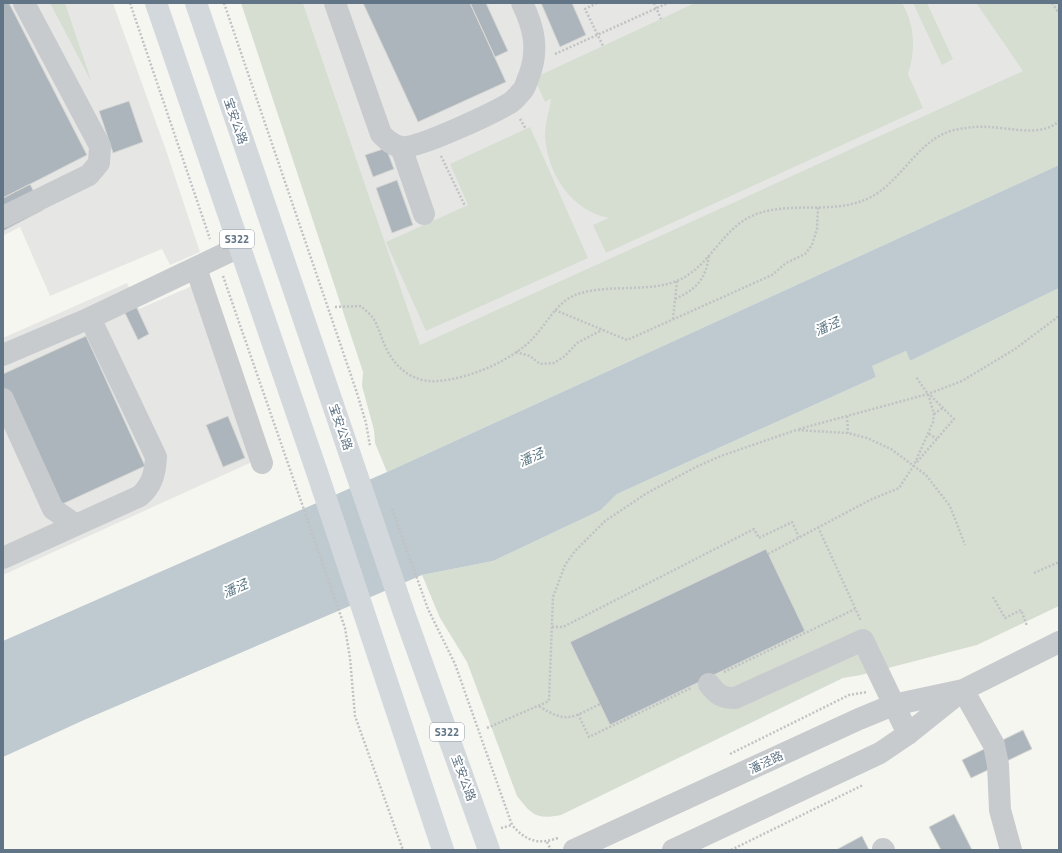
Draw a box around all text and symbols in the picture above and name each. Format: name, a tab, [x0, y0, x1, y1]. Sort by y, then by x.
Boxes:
street label: 宝安公路	[219, 95, 253, 147]
road number: S322	[220, 230, 254, 248]
water label: 潘泾	[811, 311, 845, 340]
street label: 宝安公路	[324, 401, 358, 453]
water label: 潘泾	[515, 442, 549, 471]
water label: 潘泾	[219, 573, 253, 602]
road number: S322	[430, 723, 464, 741]
street label: 潘泾路	[746, 746, 786, 778]
street label: 宝安公路	[447, 752, 481, 804]

